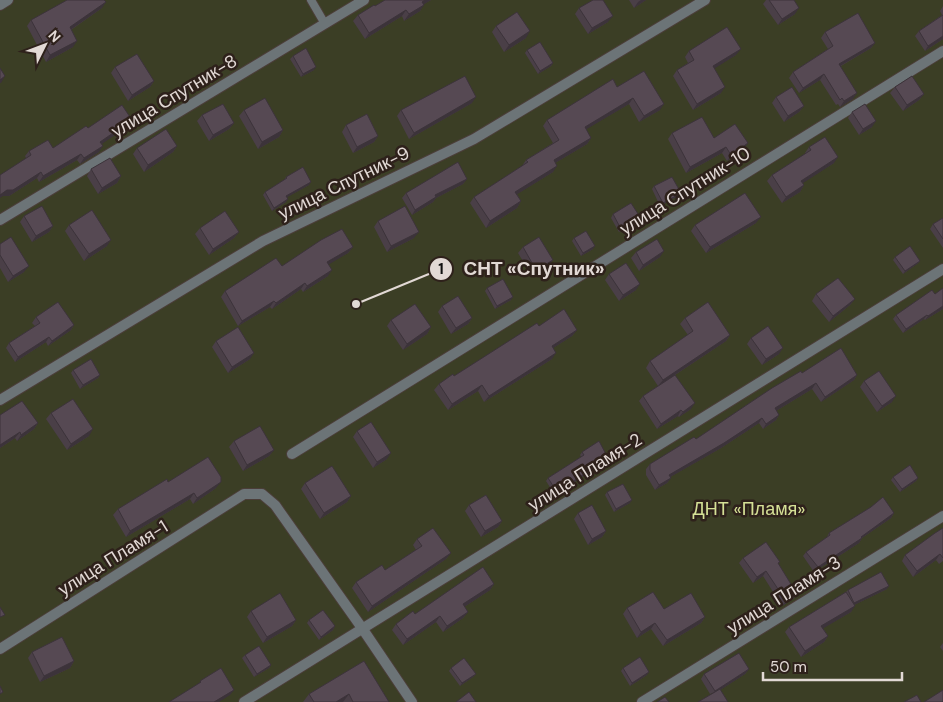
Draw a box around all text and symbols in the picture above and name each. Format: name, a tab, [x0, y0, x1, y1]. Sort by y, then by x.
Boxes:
north arrow	[20, 20, 70, 70]
text: N	[45, 26, 65, 46]
street label: улица Спутник-8	[107, 49, 241, 143]
street label: улица Спутник-9	[274, 141, 414, 225]
street label: улица Спутник-10	[615, 141, 755, 241]
callout: СНТ «Спутник»	[428, 252, 614, 286]
text: СНТ «Спутник»	[463, 256, 605, 281]
text: 1	[438, 259, 444, 279]
street label: улица Пламя-2	[524, 427, 646, 517]
park label: ДНТ «Пламя»	[693, 497, 805, 521]
street label: улица Пламя-1	[54, 515, 172, 601]
street label: улица Пламя-3	[722, 550, 846, 640]
scale bar	[763, 650, 902, 682]
text: 50 m	[770, 657, 807, 677]

